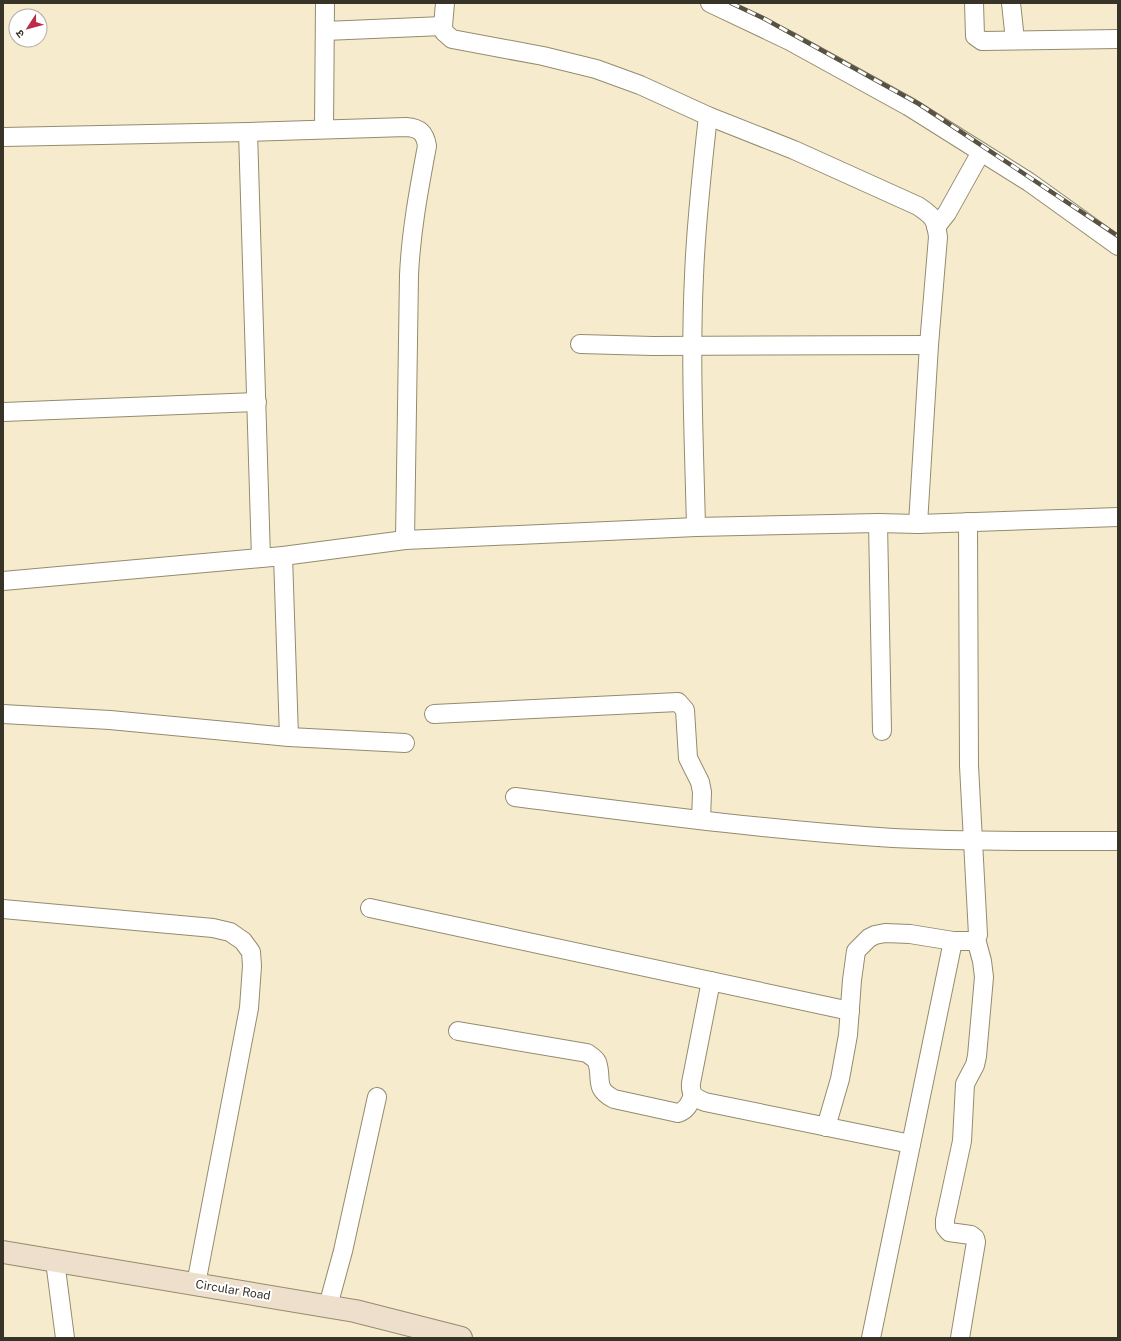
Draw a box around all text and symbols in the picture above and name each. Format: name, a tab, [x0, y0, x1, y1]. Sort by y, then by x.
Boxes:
north arrow	[8, 8, 48, 48]
text: उ	[13, 27, 27, 40]
street label: Circular Road	[195, 1277, 271, 1303]

